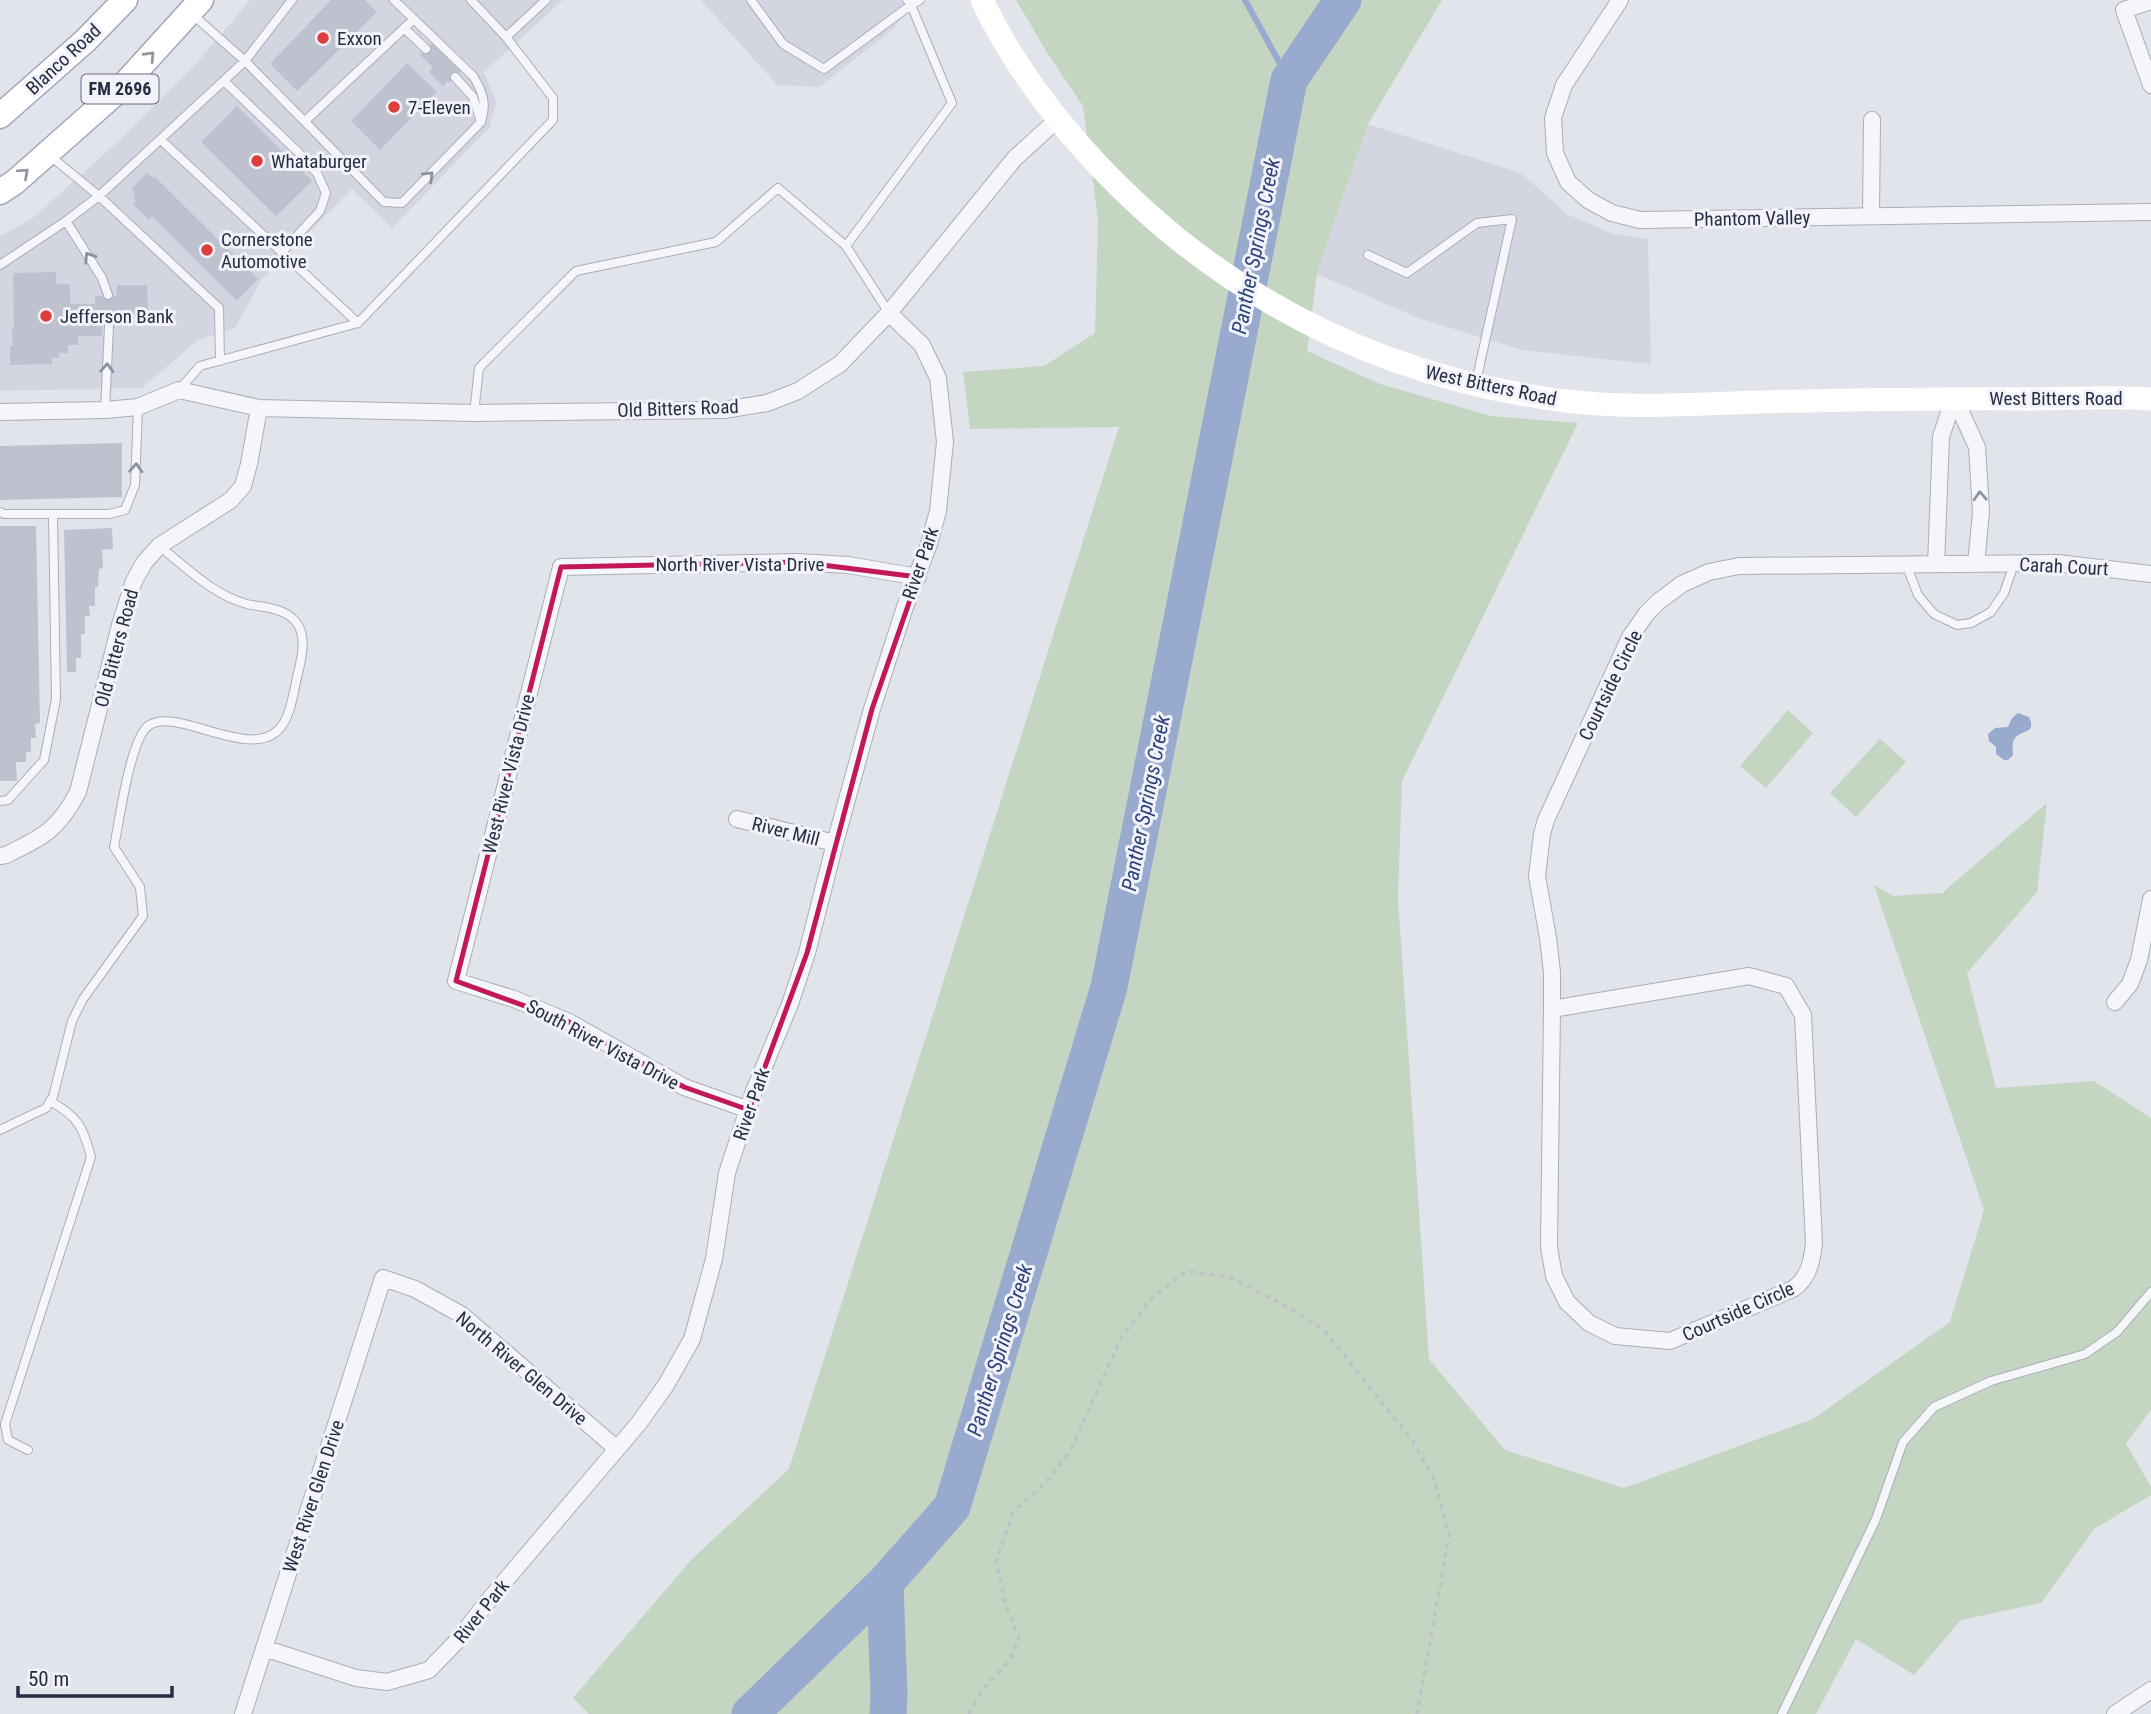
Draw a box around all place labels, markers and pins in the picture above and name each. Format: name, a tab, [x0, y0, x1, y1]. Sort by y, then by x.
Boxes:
place label: Exxon	[337, 27, 382, 50]
marker: Exxon	[315, 30, 331, 46]
place label: 7-Eleven	[408, 96, 471, 119]
marker: 7-Eleven	[386, 99, 402, 115]
place label: Whataburger	[271, 150, 367, 173]
marker: Whataburger	[249, 153, 265, 169]
place label: Cornerstone Automotive	[221, 228, 313, 273]
marker: Cornerstone Automotive	[199, 242, 215, 258]
place label: Jefferson Bank	[60, 305, 174, 328]
marker: Jefferson Bank	[38, 308, 54, 324]

